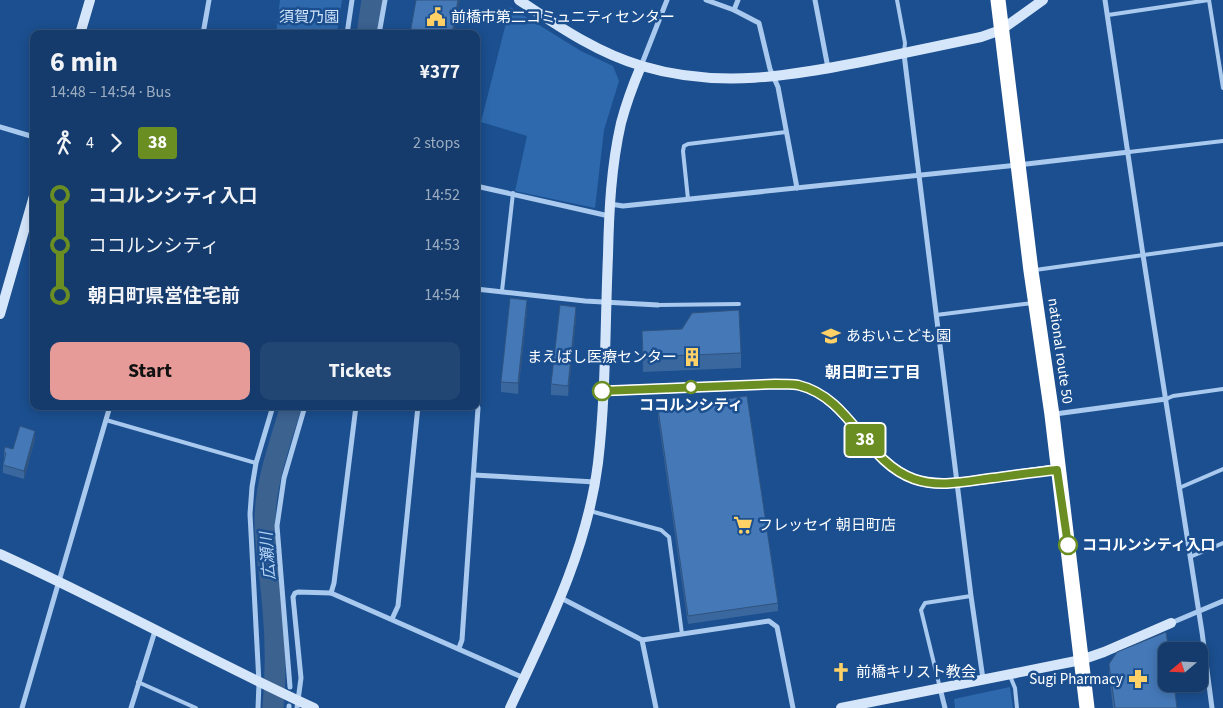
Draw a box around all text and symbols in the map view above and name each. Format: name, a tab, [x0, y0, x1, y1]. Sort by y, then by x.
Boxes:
public building icon: 前橋市第二コミュニティセンター	[425, 6, 447, 28]
park label: 須賀乃園	[279, 7, 339, 28]
place label: 前橋市第二コミュニティセンター	[451, 7, 675, 28]
text: 6 min	[50, 42, 118, 82]
text: ¥377	[420, 59, 460, 86]
text: 14:48 – 14:54 · Bus	[50, 81, 171, 103]
icon: walk	[50, 129, 78, 157]
icon: forward	[102, 129, 130, 157]
text: 38	[148, 130, 167, 155]
text: 4	[86, 132, 94, 154]
text: 2 stops	[413, 132, 460, 154]
text: ココルンシティ入口	[88, 183, 257, 210]
text: 14:52	[424, 184, 460, 206]
text: ココルンシティ	[88, 233, 219, 260]
text: 14:53	[424, 234, 460, 256]
text: 朝日町県営住宅前	[88, 283, 240, 310]
text: 14:54	[424, 284, 460, 306]
street label: national route 50	[1042, 297, 1078, 405]
school or university icon: あおいこども園	[820, 325, 842, 347]
place label: あおいこども園	[846, 326, 951, 347]
button: Start	[50, 342, 250, 400]
button: Tickets	[260, 342, 460, 400]
building icon: まえばし医療センター	[681, 346, 703, 368]
place label: まえばし医療センター	[527, 347, 677, 368]
district label: 朝日町三丁目	[825, 362, 921, 384]
marker: ココルンシティ	[684, 380, 698, 394]
unlabelled marker	[592, 381, 612, 401]
place label: ココルンシティ	[639, 395, 743, 416]
line badge: 38	[842, 424, 888, 456]
text: 38	[855, 427, 875, 452]
supermarket icon: フレッセイ 朝日町店	[732, 514, 754, 536]
place label: フレッセイ 朝日町店	[758, 515, 896, 536]
water label: 広瀬川	[255, 529, 281, 581]
marker: ココルンシティ入口	[1058, 535, 1078, 555]
place label: ココルンシティ入口	[1082, 535, 1216, 556]
north arrow	[1158, 642, 1208, 692]
map controls	[1158, 642, 1208, 692]
church icon: 前橋キリスト教会	[830, 661, 852, 683]
place label: 前橋キリスト教会	[856, 662, 976, 683]
pharmacy icon: Sugi Pharmacy	[1127, 668, 1149, 690]
place label: Sugi Pharmacy	[1029, 669, 1123, 690]

